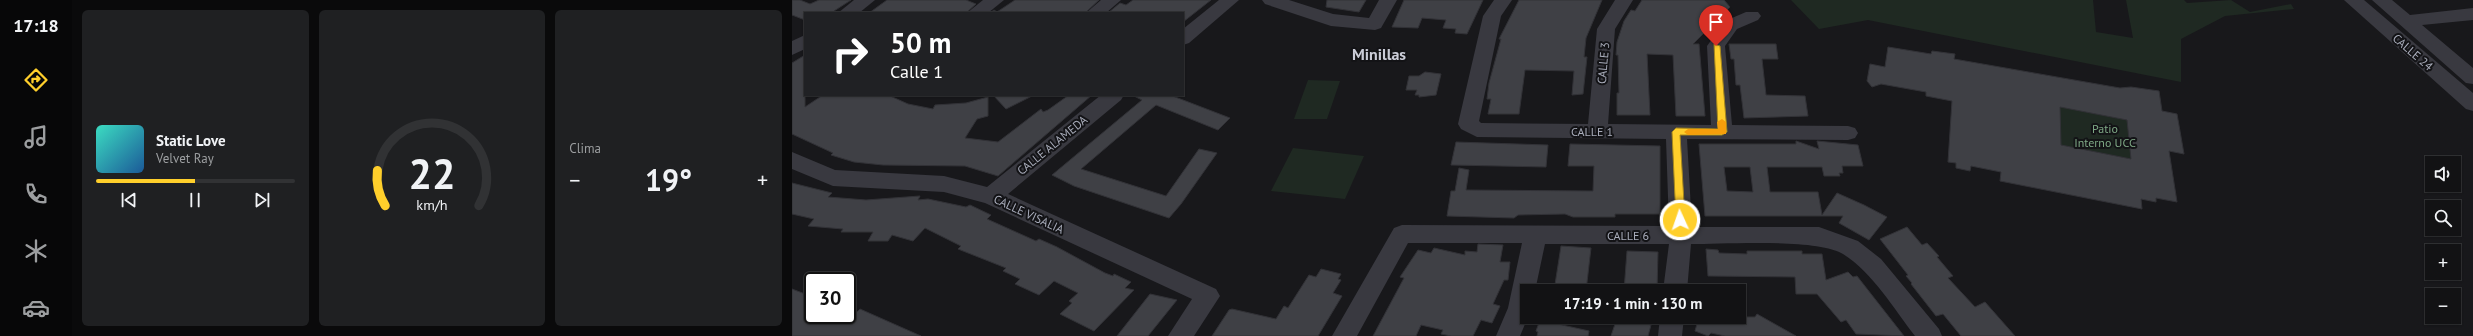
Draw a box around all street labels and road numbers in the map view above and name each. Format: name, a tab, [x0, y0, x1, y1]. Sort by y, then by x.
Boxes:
street label: CALLE 24	[2390, 30, 2437, 74]
street label: CALLE 3	[1594, 41, 1612, 85]
street label: CALLE ALAMEDA	[1014, 112, 1090, 178]
street label: CALLE 1	[1571, 124, 1613, 139]
street label: CALLE VISALIA	[992, 191, 1066, 237]
street label: CALLE 6	[1607, 228, 1649, 243]

